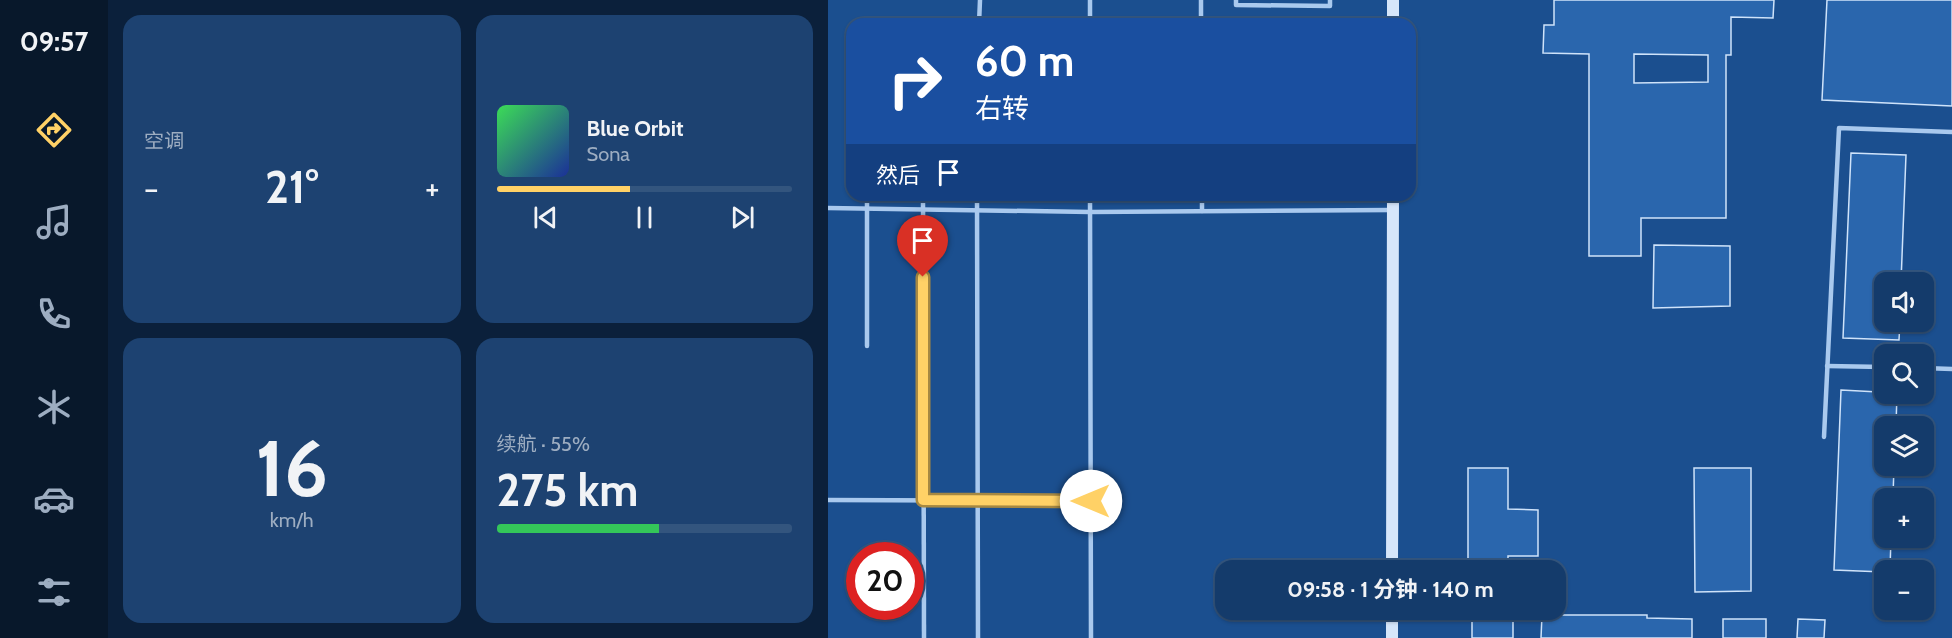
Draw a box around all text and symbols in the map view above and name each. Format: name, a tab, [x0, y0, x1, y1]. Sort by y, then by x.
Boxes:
text: 09:57	[20, 25, 88, 58]
text: 60 m	[975, 35, 1074, 87]
icon: right	[876, 42, 954, 120]
text: 右转	[975, 92, 1029, 125]
icon: directions	[33, 109, 75, 151]
text: Blue Orbit	[587, 115, 683, 142]
text: 空调	[144, 129, 184, 153]
text: Sona	[587, 142, 630, 166]
icon: arrive	[932, 156, 965, 189]
text: 21°	[265, 160, 318, 214]
text: 然后	[876, 162, 920, 189]
text: −	[144, 168, 159, 208]
text: +	[425, 168, 439, 208]
icon: music	[33, 201, 75, 243]
icon: previous	[529, 201, 562, 234]
icon: pause	[628, 201, 661, 234]
icon: next	[726, 201, 759, 234]
pin	[897, 215, 948, 277]
icon: arrive	[906, 224, 939, 257]
map controls	[1874, 272, 1934, 620]
button: sound	[1874, 272, 1934, 332]
icon: phone	[33, 293, 75, 335]
button: search	[1874, 344, 1934, 404]
icon: climate	[33, 386, 75, 428]
button: layers	[1874, 416, 1934, 476]
text: 16	[255, 421, 328, 516]
text: 续航 · 55%	[497, 432, 590, 456]
text: 275 km	[497, 463, 638, 517]
position arrow	[1059, 469, 1123, 533]
icon: car	[33, 478, 75, 520]
button: +	[1874, 488, 1934, 548]
text: km/h	[270, 508, 314, 532]
speed limit sign: 20	[846, 542, 924, 620]
button: −	[1874, 560, 1934, 620]
icon: filters	[33, 571, 75, 613]
text: 09:58 · 1 分钟 · 140 m	[1287, 576, 1494, 603]

